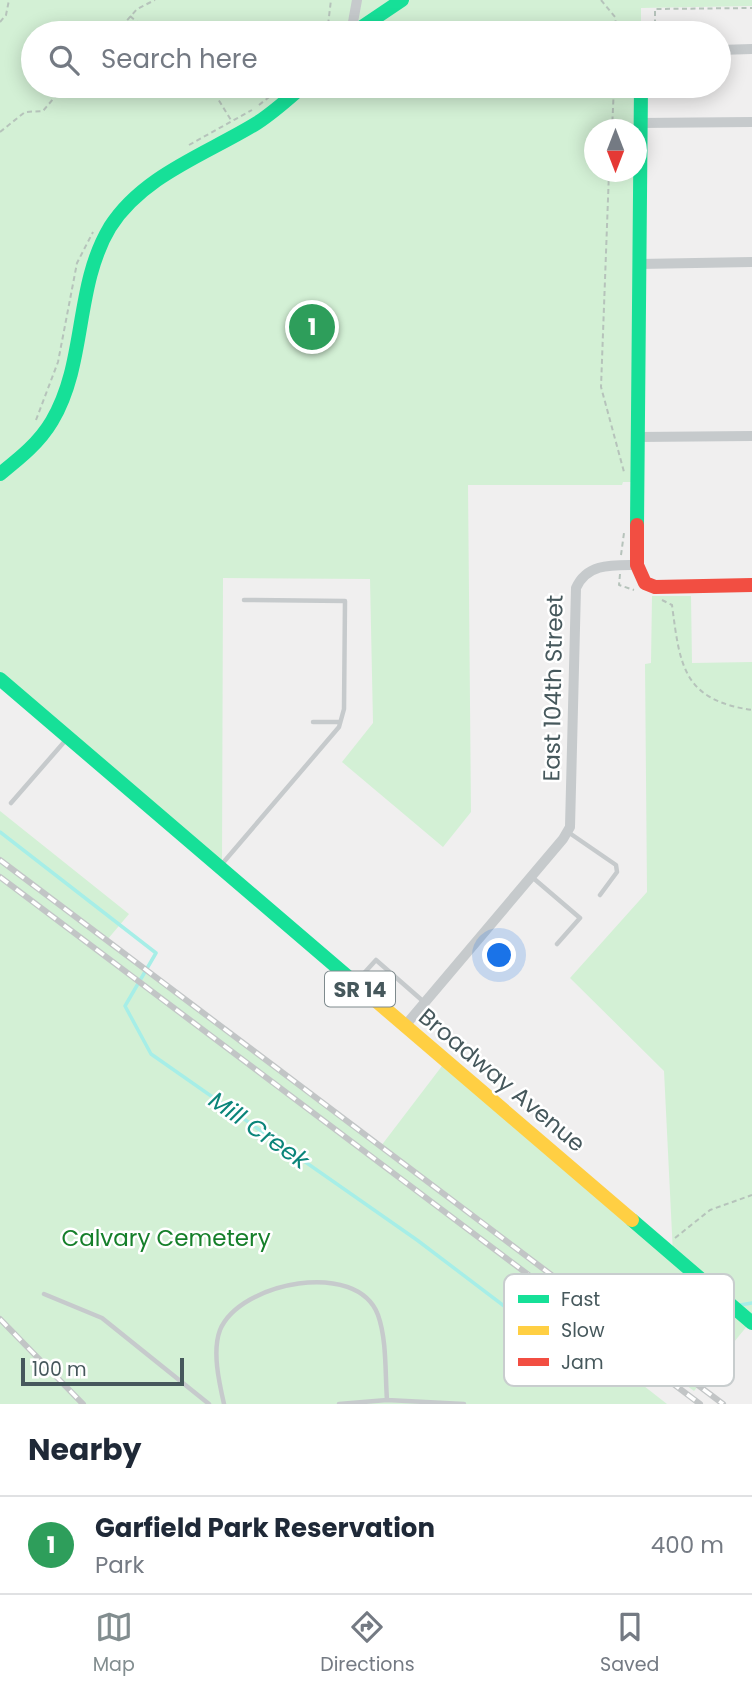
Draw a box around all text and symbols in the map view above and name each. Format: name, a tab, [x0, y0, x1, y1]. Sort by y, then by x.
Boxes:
search box	[21, 21, 731, 98]
icon: search	[45, 41, 83, 79]
text: Search here	[101, 41, 258, 77]
north arrow	[584, 119, 647, 182]
pin: 1	[289, 301, 335, 353]
street label: East 104th Street	[535, 594, 571, 782]
your location	[482, 938, 516, 972]
road number: SR 14	[325, 972, 395, 1006]
street label: Broadway Avenue	[412, 1001, 592, 1159]
water label: Mill Creek	[202, 1083, 317, 1177]
park label: Calvary Cemetery	[61, 1222, 271, 1254]
legend	[504, 1274, 734, 1386]
text: Fast	[561, 1286, 600, 1313]
text: Slow	[561, 1317, 605, 1344]
text: Jam	[561, 1349, 603, 1376]
scale bar	[21, 1355, 184, 1387]
text: 100 m	[32, 1356, 87, 1383]
text: Nearby	[28, 1428, 142, 1471]
text: Garfield Park Reservation	[95, 1510, 435, 1546]
text: 1	[47, 1529, 55, 1561]
text: 400 m	[651, 1529, 724, 1561]
text: Park	[95, 1549, 144, 1581]
tab: Map	[93, 1608, 135, 1679]
tab: Directions	[320, 1608, 415, 1679]
tab: Saved	[600, 1608, 659, 1679]

